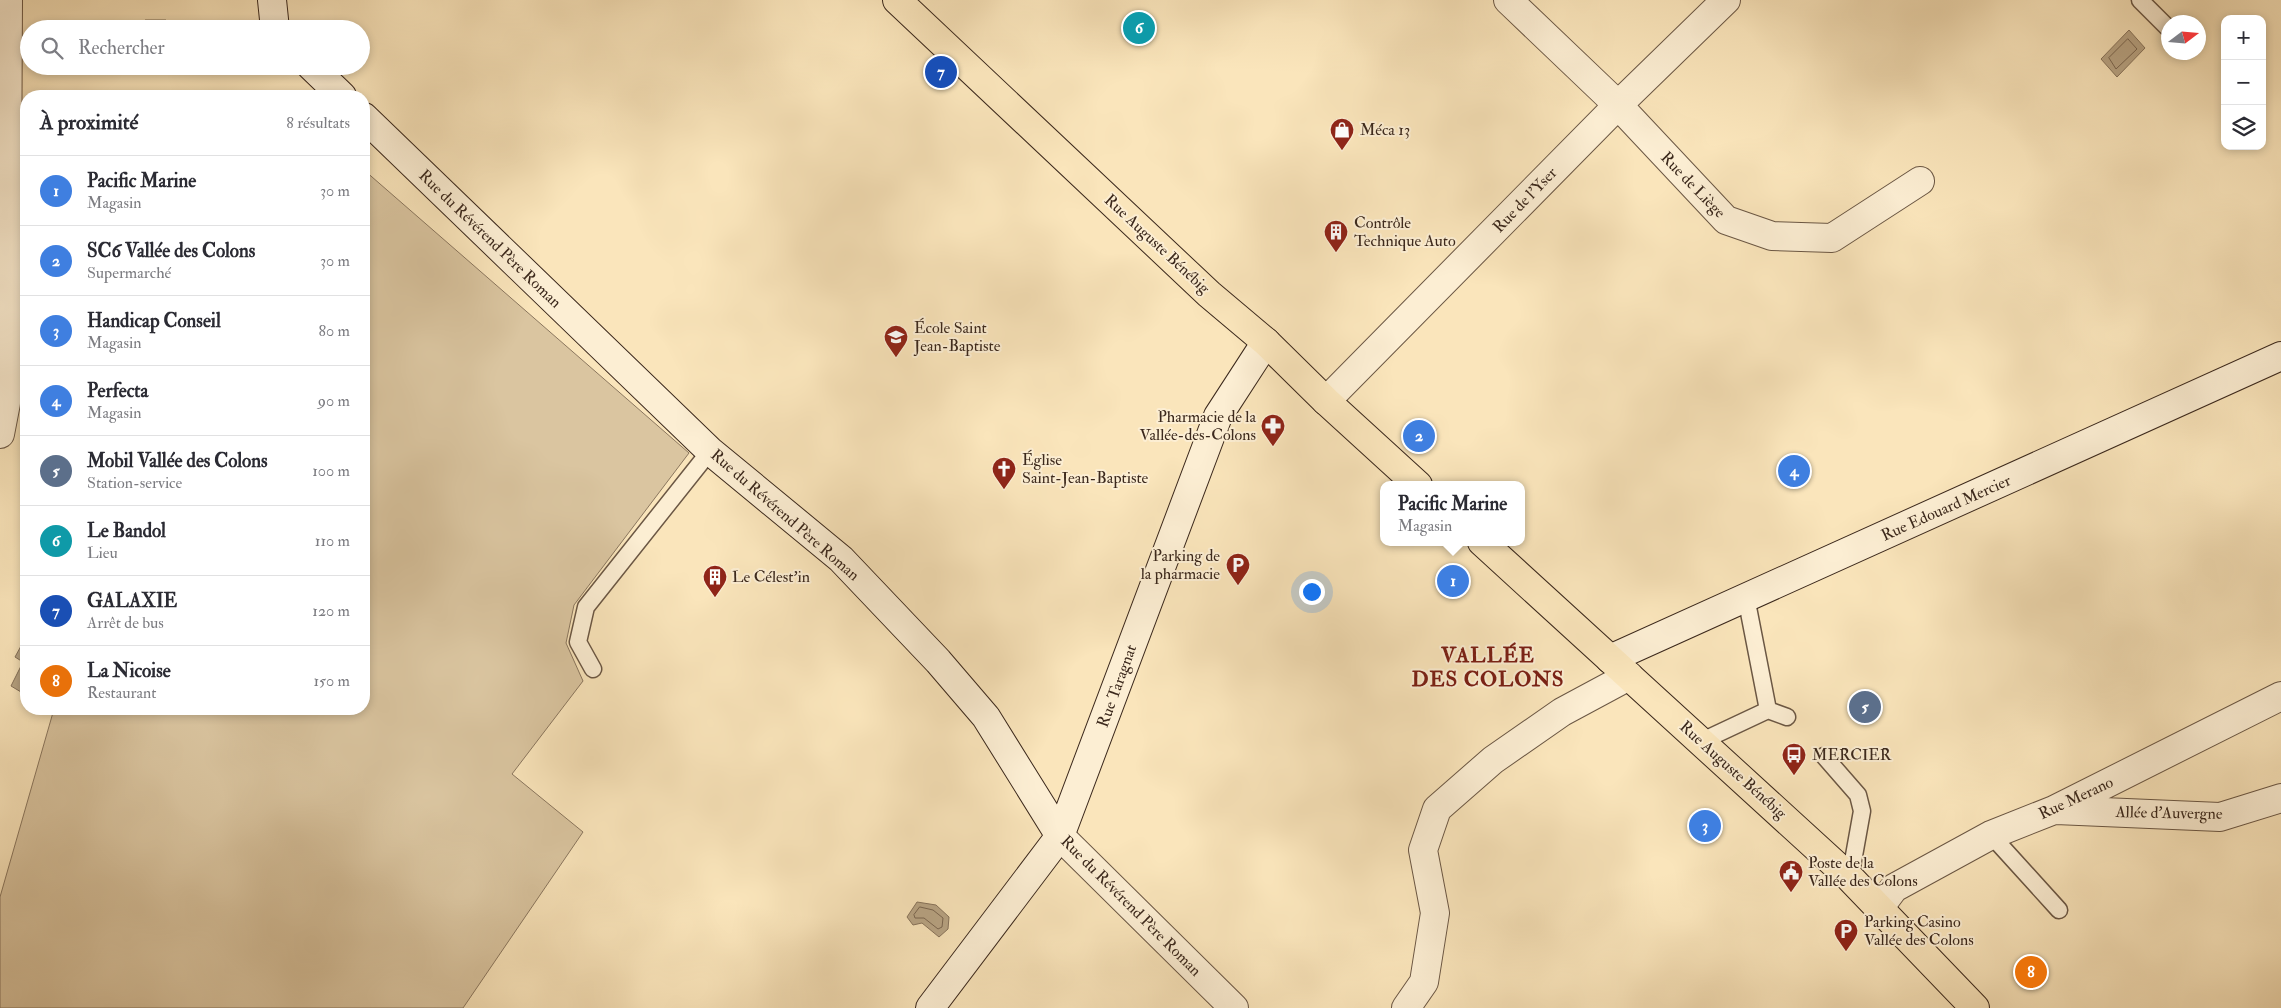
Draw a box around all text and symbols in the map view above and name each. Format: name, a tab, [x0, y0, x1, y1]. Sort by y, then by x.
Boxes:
pin: 6	[1123, 9, 1155, 47]
north arrow	[2161, 15, 2206, 60]
map controls	[2221, 15, 2266, 150]
button: +	[2221, 15, 2266, 60]
search box	[20, 20, 370, 75]
icon: search	[38, 34, 66, 62]
text: Rechercher	[78, 36, 165, 60]
pin: 7	[925, 53, 957, 91]
button: −	[2221, 60, 2266, 105]
button: layers	[2221, 105, 2266, 150]
text: À proximité	[40, 109, 138, 136]
text: 8 résultats	[286, 113, 350, 133]
shop icon: Méca 13	[1329, 117, 1355, 151]
place label: Méca 13	[1360, 120, 1410, 140]
street label: Rue de Liège	[1656, 148, 1730, 223]
street label: Rue de l'Yser	[1489, 163, 1561, 237]
street label: Rue du Révérend Père Roman	[414, 166, 566, 312]
text: Pacific Marine	[87, 169, 196, 193]
text: 1	[53, 181, 59, 201]
text: 30 m	[320, 181, 350, 201]
street label: Rue Auguste Bénébig	[1100, 190, 1215, 299]
text: Magasin	[87, 193, 141, 213]
place label: Contrôle Technique Auto	[1354, 213, 1456, 251]
building icon: Contrôle Technique Auto	[1323, 219, 1349, 253]
text: SC6 Vallée des Colons	[87, 239, 255, 263]
text: 2	[52, 251, 60, 271]
text: 30 m	[320, 251, 350, 271]
text: Supermarché	[87, 263, 171, 283]
text: Handicap Conseil	[87, 309, 221, 333]
place label: École Saint Jean-Baptiste	[913, 317, 1001, 357]
text: 3	[53, 321, 59, 341]
text: 80 m	[319, 321, 350, 341]
school or university icon: École Saint Jean-Baptiste	[883, 324, 909, 358]
text: Magasin	[87, 333, 141, 353]
text: Perfecta	[87, 379, 148, 403]
text: 4	[52, 391, 60, 411]
text: 90 m	[318, 391, 350, 411]
text: Magasin	[87, 403, 141, 423]
place label: Pharmacie de la Vallée-des-Colons	[1140, 407, 1256, 445]
pharmacy icon: Pharmacie de la Vallée-des-Colons	[1260, 413, 1286, 447]
pin: 2	[1403, 417, 1435, 455]
street label: Rue du Révérend Père Roman	[706, 445, 864, 585]
text: Mobil Vallée des Colons	[87, 449, 268, 473]
place label: Église Saint-Jean-Baptiste	[1022, 449, 1149, 489]
pin: 4	[1778, 452, 1810, 490]
church icon: Église Saint-Jean-Baptiste	[991, 456, 1017, 490]
text: 5	[52, 461, 60, 481]
text: 100 m	[312, 461, 350, 481]
street label: Rue Edouard Mercier	[1878, 470, 2014, 546]
text: Station-service	[87, 473, 182, 493]
popup	[1380, 481, 1525, 546]
text: Pacific Marine	[1398, 492, 1507, 516]
text: Magasin	[1398, 516, 1452, 536]
text: Le Bandol	[87, 519, 166, 543]
text: 6	[52, 531, 60, 551]
text: 110 m	[315, 531, 350, 551]
text: Lieu	[87, 543, 118, 563]
place label: Parking de la pharmacie	[1141, 546, 1220, 585]
parking icon: Parking de la pharmacie	[1225, 552, 1251, 586]
pin: 1	[1437, 562, 1469, 600]
building icon: Le Célest'in	[702, 564, 728, 598]
place label: Le Célest'in	[732, 567, 810, 587]
your location	[1299, 579, 1325, 605]
text: GALAXIE	[87, 589, 177, 613]
text: 7	[52, 601, 60, 621]
text: 120 m	[312, 601, 350, 621]
text: Arrêt de bus	[87, 613, 164, 633]
street label: Rue Taragnat	[1093, 642, 1141, 730]
district label: VALLÉE DES COLONS	[1412, 642, 1564, 693]
text: La Nicoise	[87, 659, 171, 683]
text: 8	[52, 671, 60, 691]
text: 150 m	[313, 671, 350, 691]
text: Restaurant	[87, 683, 156, 703]
pin: 5	[1849, 688, 1881, 726]
street label: Rue Auguste Bénébig	[1675, 717, 1791, 824]
bus stop icon: MERCIER	[1781, 742, 1807, 776]
place label: MERCIER	[1812, 745, 1892, 765]
street label: Rue Merano	[2036, 772, 2117, 824]
street label: Allée d'Auvergne	[2114, 802, 2223, 824]
pin: 3	[1689, 807, 1721, 845]
street label: Rue du Révérend Père Roman	[1056, 831, 1206, 981]
place label: Poste de la Vallée des Colons	[1808, 853, 1918, 891]
public building icon: Poste de la Vallée des Colons	[1778, 859, 1804, 893]
place label: Parking Casino Vallée des Colons	[1864, 912, 1974, 950]
parking icon: Parking Casino Vallée des Colons	[1833, 918, 1859, 952]
pin: 8	[2015, 953, 2047, 991]

